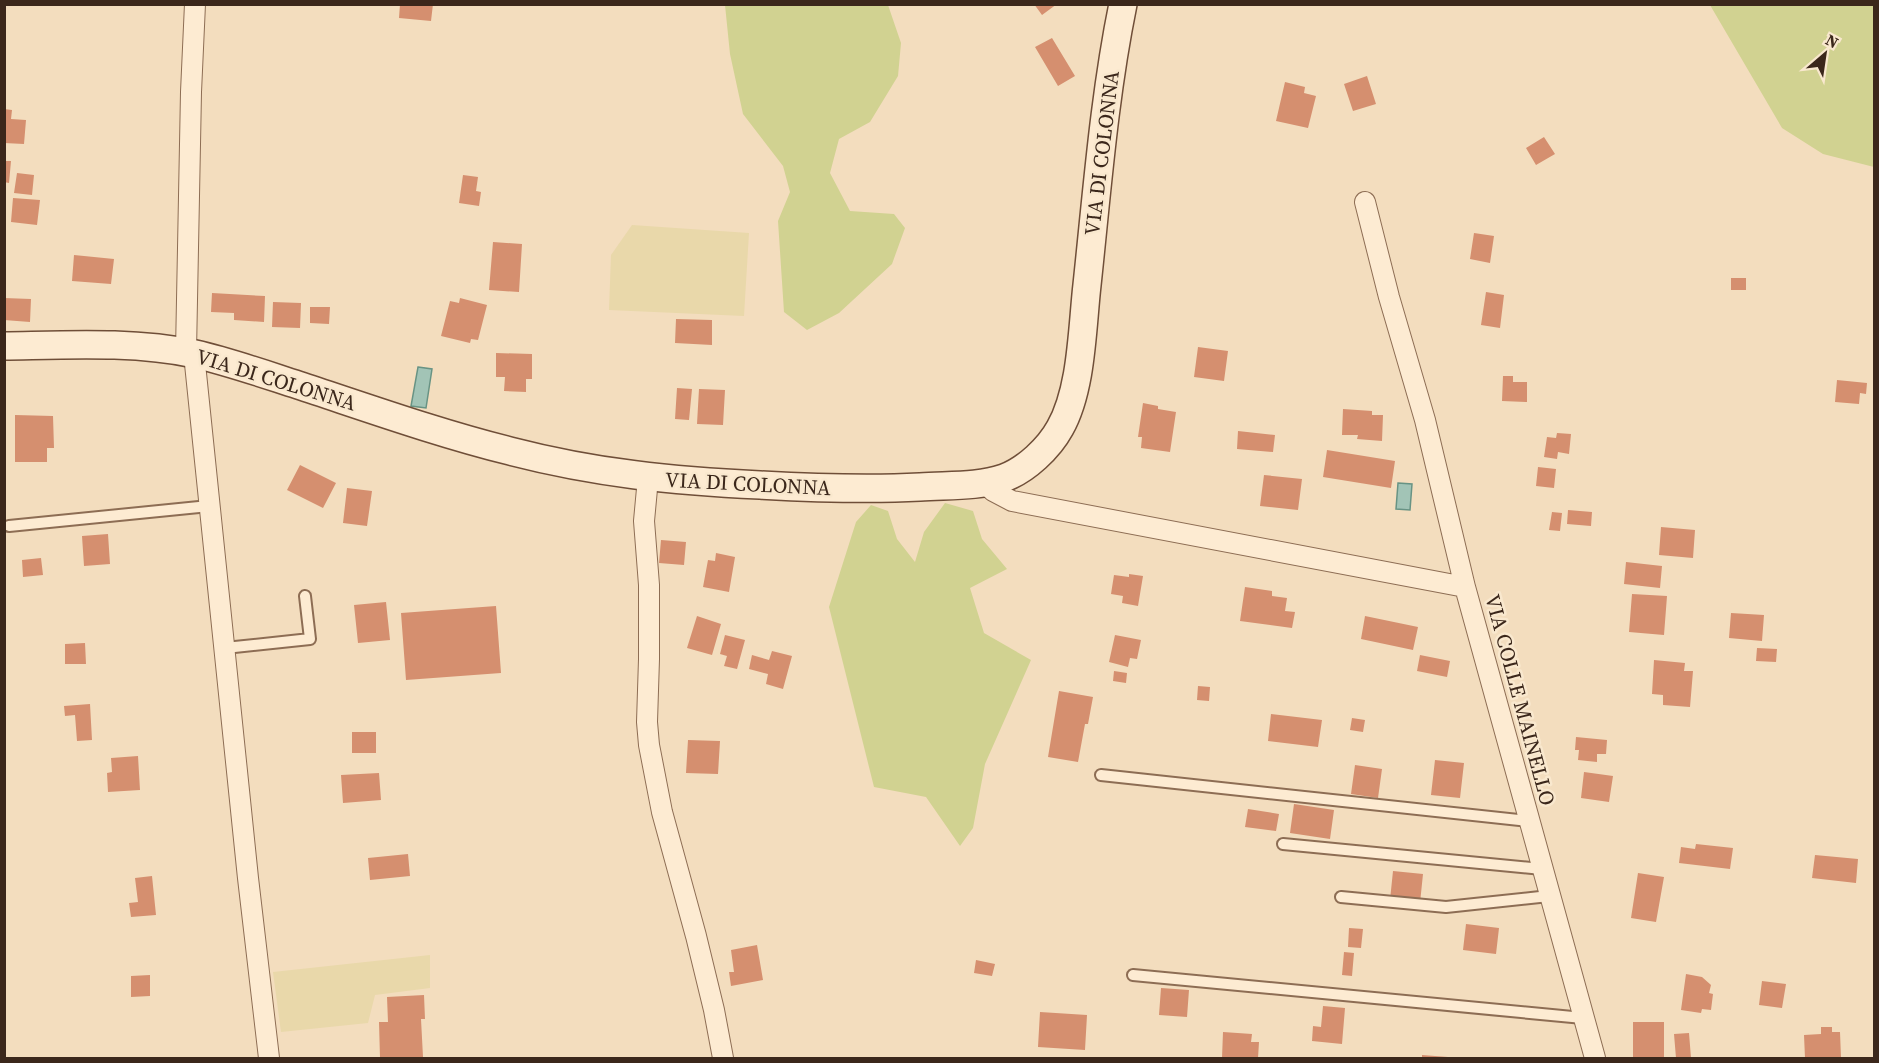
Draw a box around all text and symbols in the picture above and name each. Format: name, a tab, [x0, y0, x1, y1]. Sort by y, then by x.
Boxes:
north arrow	[1795, 24, 1855, 84]
text: N	[1822, 28, 1843, 53]
street label: VIA DI COLONNA	[1077, 69, 1126, 237]
street label: VIA DI COLONNA	[193, 341, 360, 418]
street label: VIA DI COLONNA	[664, 465, 832, 502]
street label: VIA COLLE MAINELLO	[1478, 591, 1563, 809]

